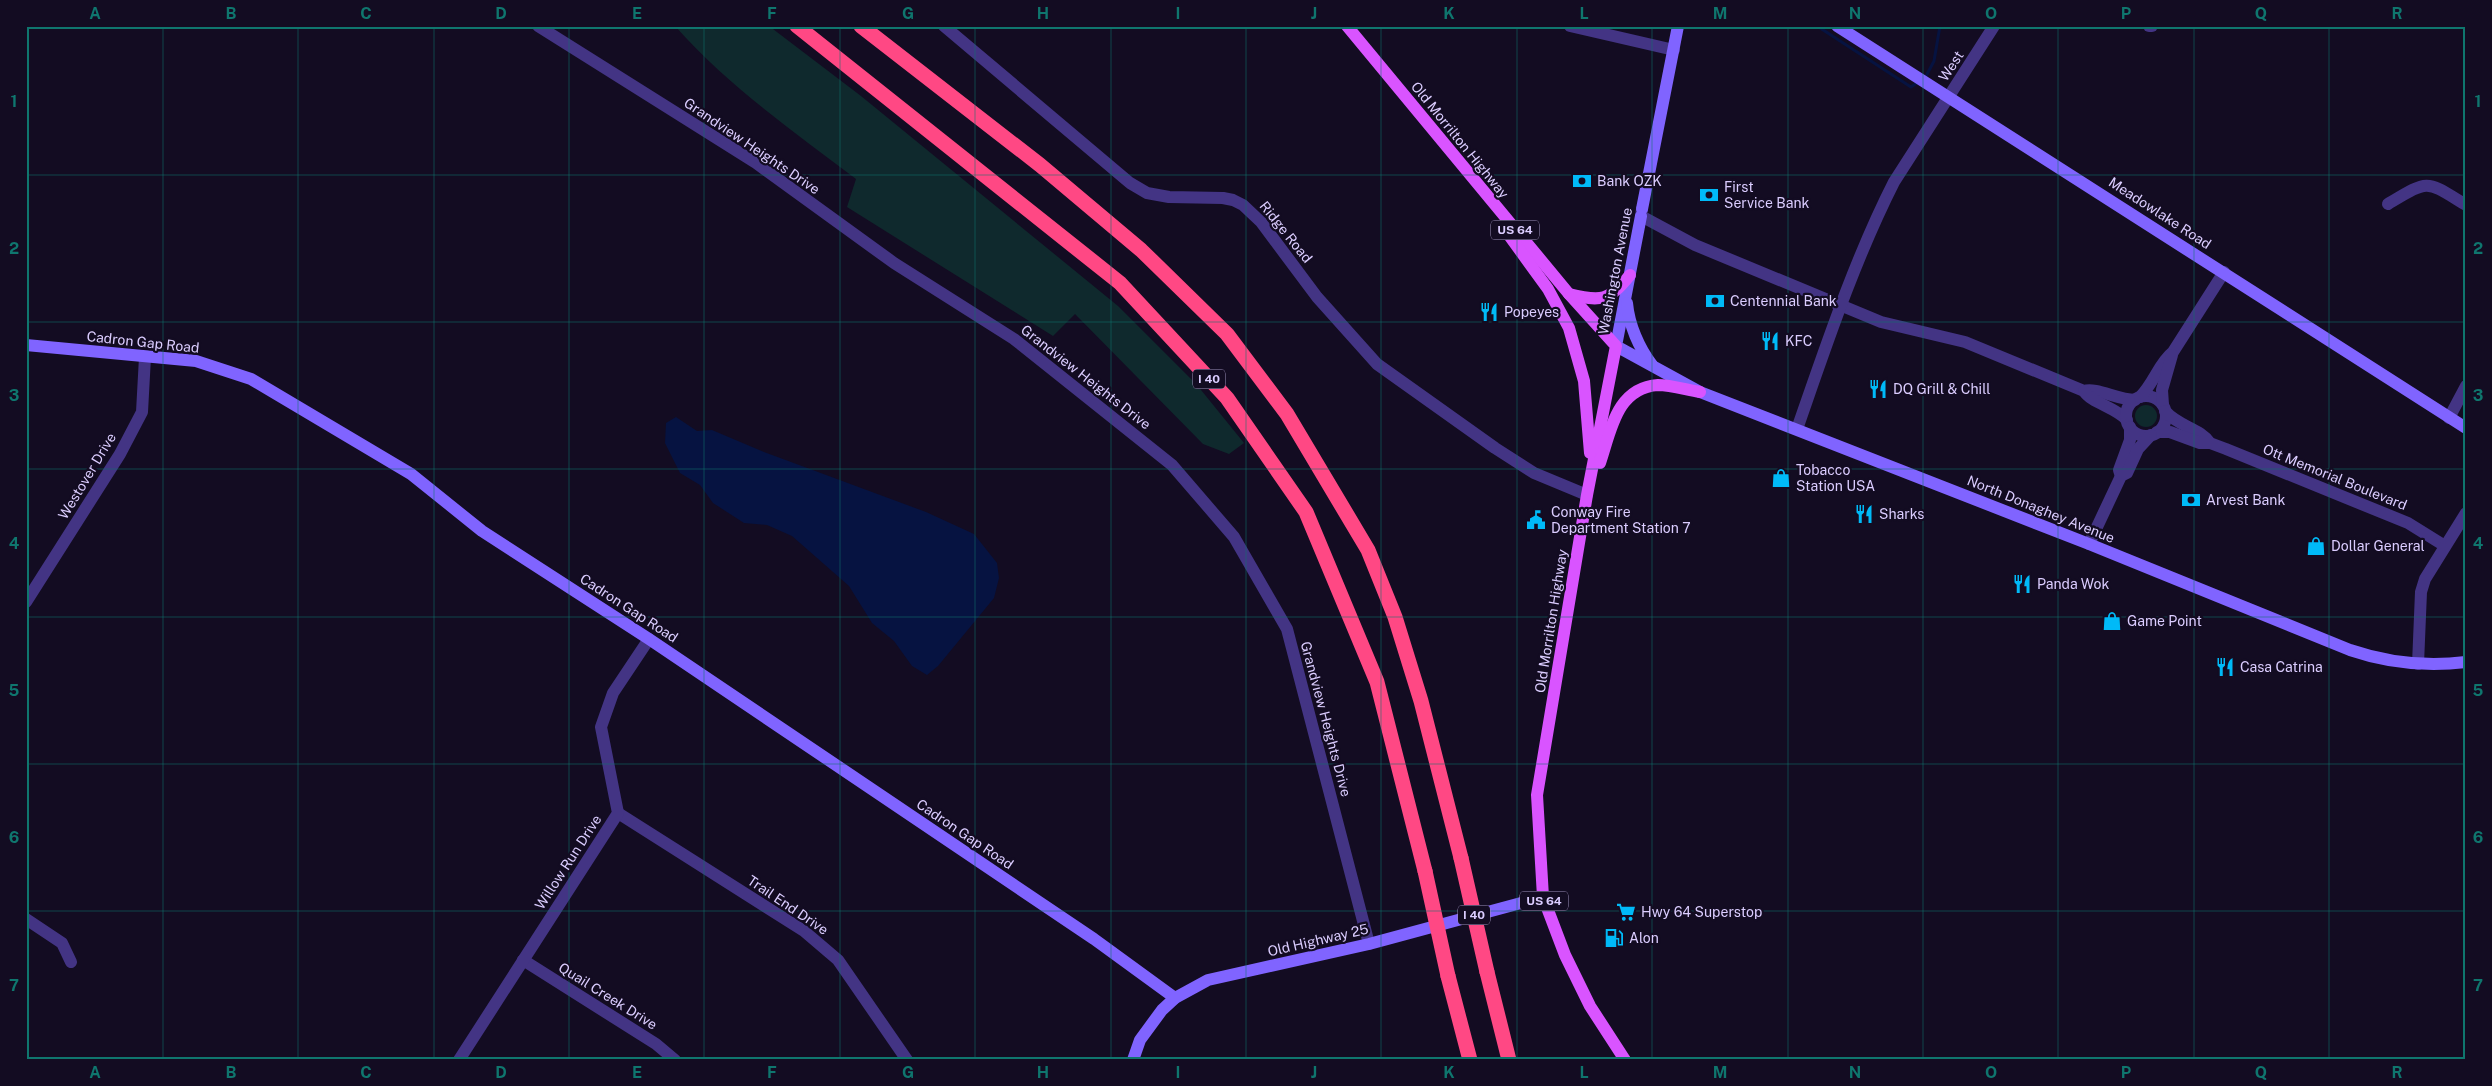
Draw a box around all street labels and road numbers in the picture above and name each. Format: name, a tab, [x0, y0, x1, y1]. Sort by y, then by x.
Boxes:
street label: West	[1935, 48, 1967, 84]
street label: Old Morrilton Highway	[1408, 78, 1512, 202]
street label: Grandview Heights Drive	[681, 95, 823, 197]
street label: Meadowlake Road	[2106, 174, 2214, 252]
street label: Ridge Road	[1256, 198, 1316, 266]
street label: Washington Avenue	[1595, 206, 1635, 336]
road number: US 64	[1491, 220, 1539, 240]
street label: Grandview Heights Drive	[1018, 321, 1154, 433]
street label: Cadron Gap Road	[86, 328, 200, 356]
road number: I 40	[1193, 369, 1225, 388]
street label: Westover Drive	[55, 430, 119, 522]
street label: Ott Memorial Boulevard	[2261, 441, 2409, 513]
street label: North Donaghey Avenue	[1965, 472, 2117, 546]
street label: Old Morrilton Highway	[1532, 547, 1570, 694]
street label: Cadron Gap Road	[577, 570, 681, 646]
street label: Grandview Heights Drive	[1298, 640, 1354, 798]
street label: Cadron Gap Road	[914, 796, 1016, 872]
street label: Willow Run Drive	[531, 812, 605, 912]
street label: Trail End Drive	[745, 872, 831, 938]
road number: US 64	[1520, 891, 1568, 910]
road number: I 40	[1458, 906, 1490, 924]
street label: Old Highway 25	[1266, 921, 1370, 959]
street label: Quail Creek Drive	[556, 959, 660, 1033]

